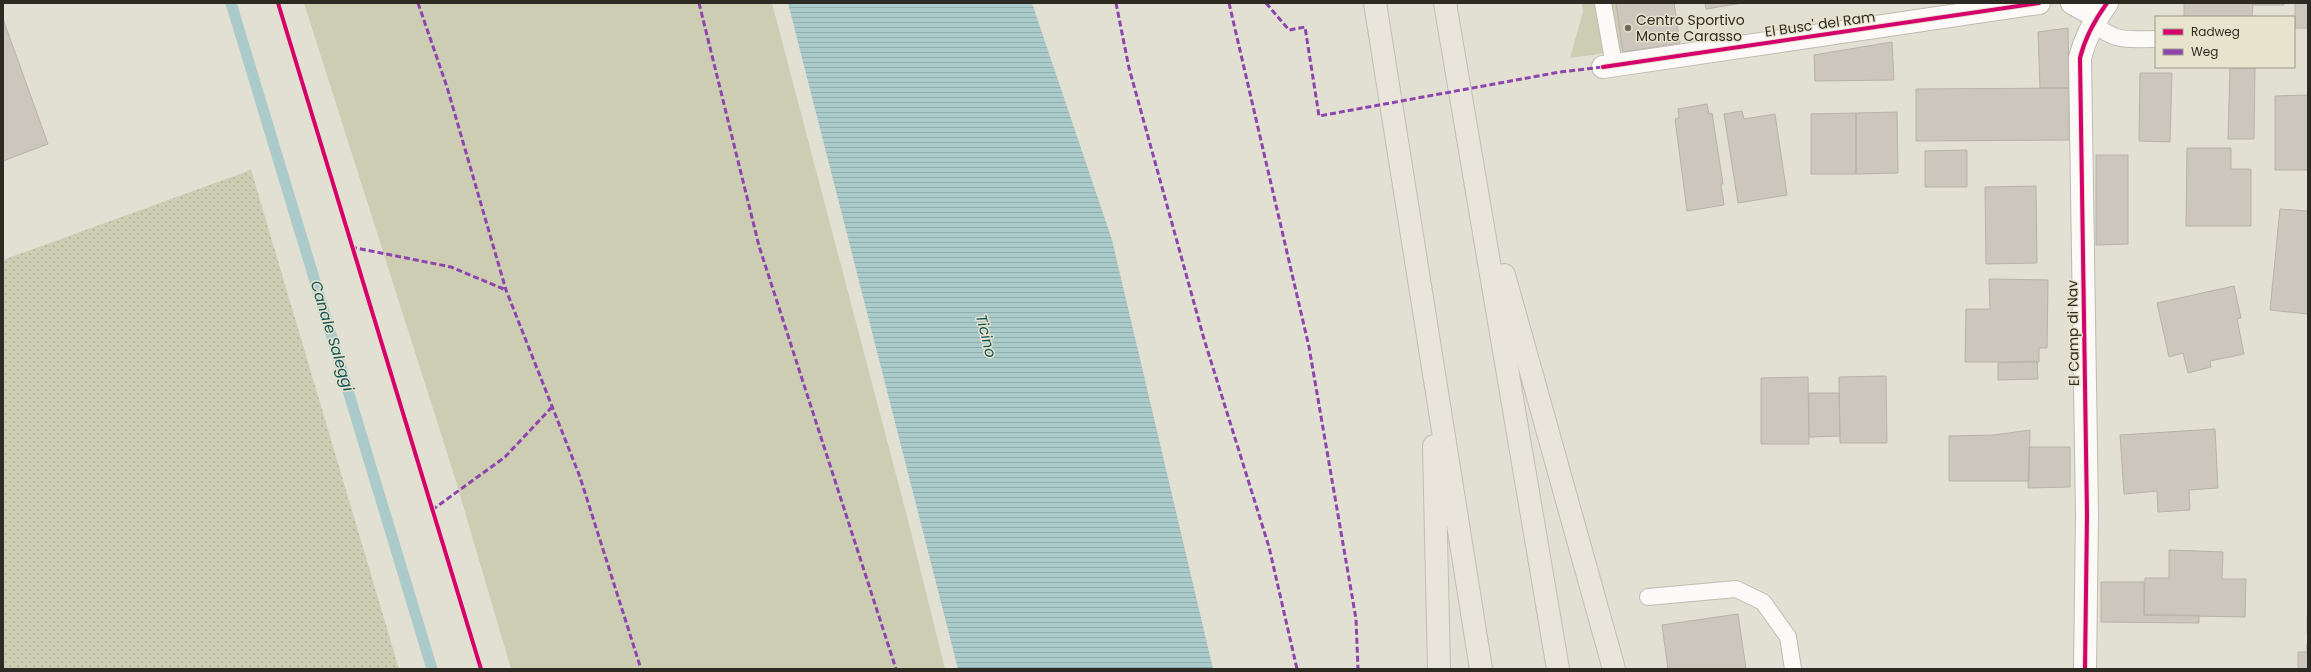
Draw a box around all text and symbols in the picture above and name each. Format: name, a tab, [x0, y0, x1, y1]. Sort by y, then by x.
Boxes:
street label: El Busc' del Ram	[1763, 6, 1877, 42]
place label: Centro Sportivo Monte Carasso	[1636, 10, 1745, 46]
legend	[2155, 16, 2295, 68]
marker: Centro Sportivo Monte Carasso	[1623, 23, 1633, 33]
text: Radweg	[2191, 23, 2240, 40]
text: Weg	[2191, 43, 2218, 60]
water label: Canale Saleggi	[306, 278, 359, 394]
street label: El Camp di Nav	[2062, 280, 2084, 386]
water label: Ticino	[971, 312, 1002, 360]

